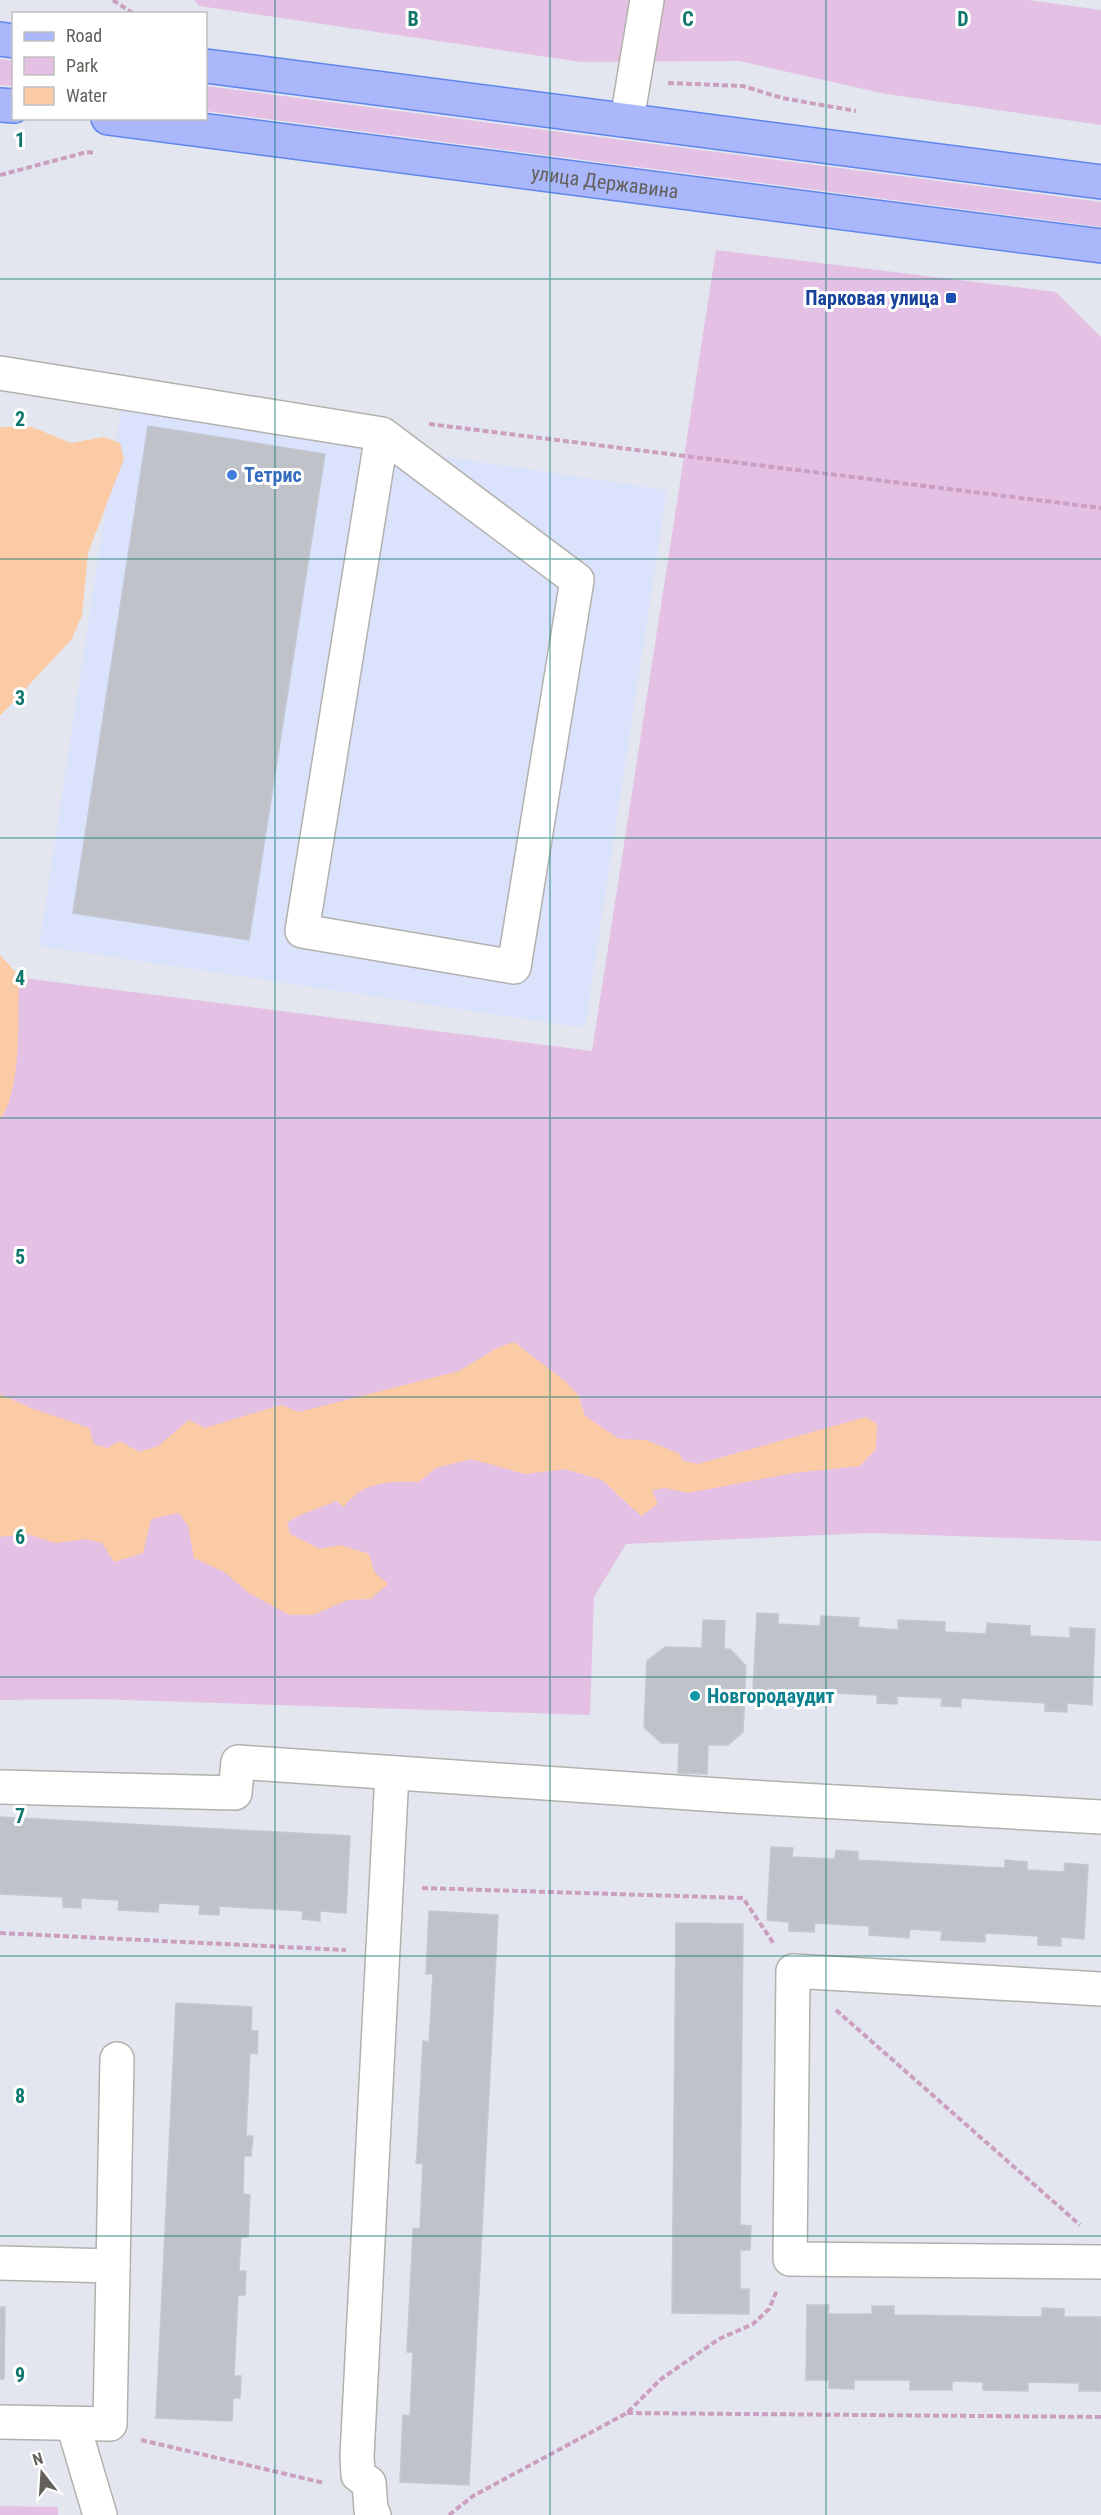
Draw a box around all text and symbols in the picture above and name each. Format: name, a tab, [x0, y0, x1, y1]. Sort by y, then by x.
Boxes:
text: B	[407, 7, 419, 31]
text: C	[682, 7, 694, 31]
text: D	[957, 7, 969, 31]
legend	[12, 12, 207, 120]
text: Road	[66, 25, 102, 46]
text: Park	[66, 55, 98, 76]
text: Water	[66, 85, 108, 106]
text: 1	[15, 128, 25, 152]
street label: улица Державина	[530, 161, 680, 203]
place label: Парковая улица	[805, 286, 939, 310]
marker: Парковая улица	[944, 291, 958, 305]
text: 2	[15, 407, 25, 431]
place label: Тетрис	[244, 463, 302, 487]
marker: Тетрис	[225, 468, 239, 482]
text: 3	[15, 686, 25, 710]
text: 4	[15, 966, 25, 990]
text: 5	[15, 1245, 25, 1269]
text: 6	[15, 1525, 25, 1549]
place label: Новгородаудит	[707, 1684, 835, 1708]
marker: Новгородаудит	[688, 1689, 702, 1703]
text: 7	[15, 1804, 25, 1828]
text: 8	[15, 2084, 25, 2108]
text: 9	[15, 2363, 25, 2387]
north arrow	[12, 2443, 72, 2503]
text: N	[30, 2449, 45, 2470]

